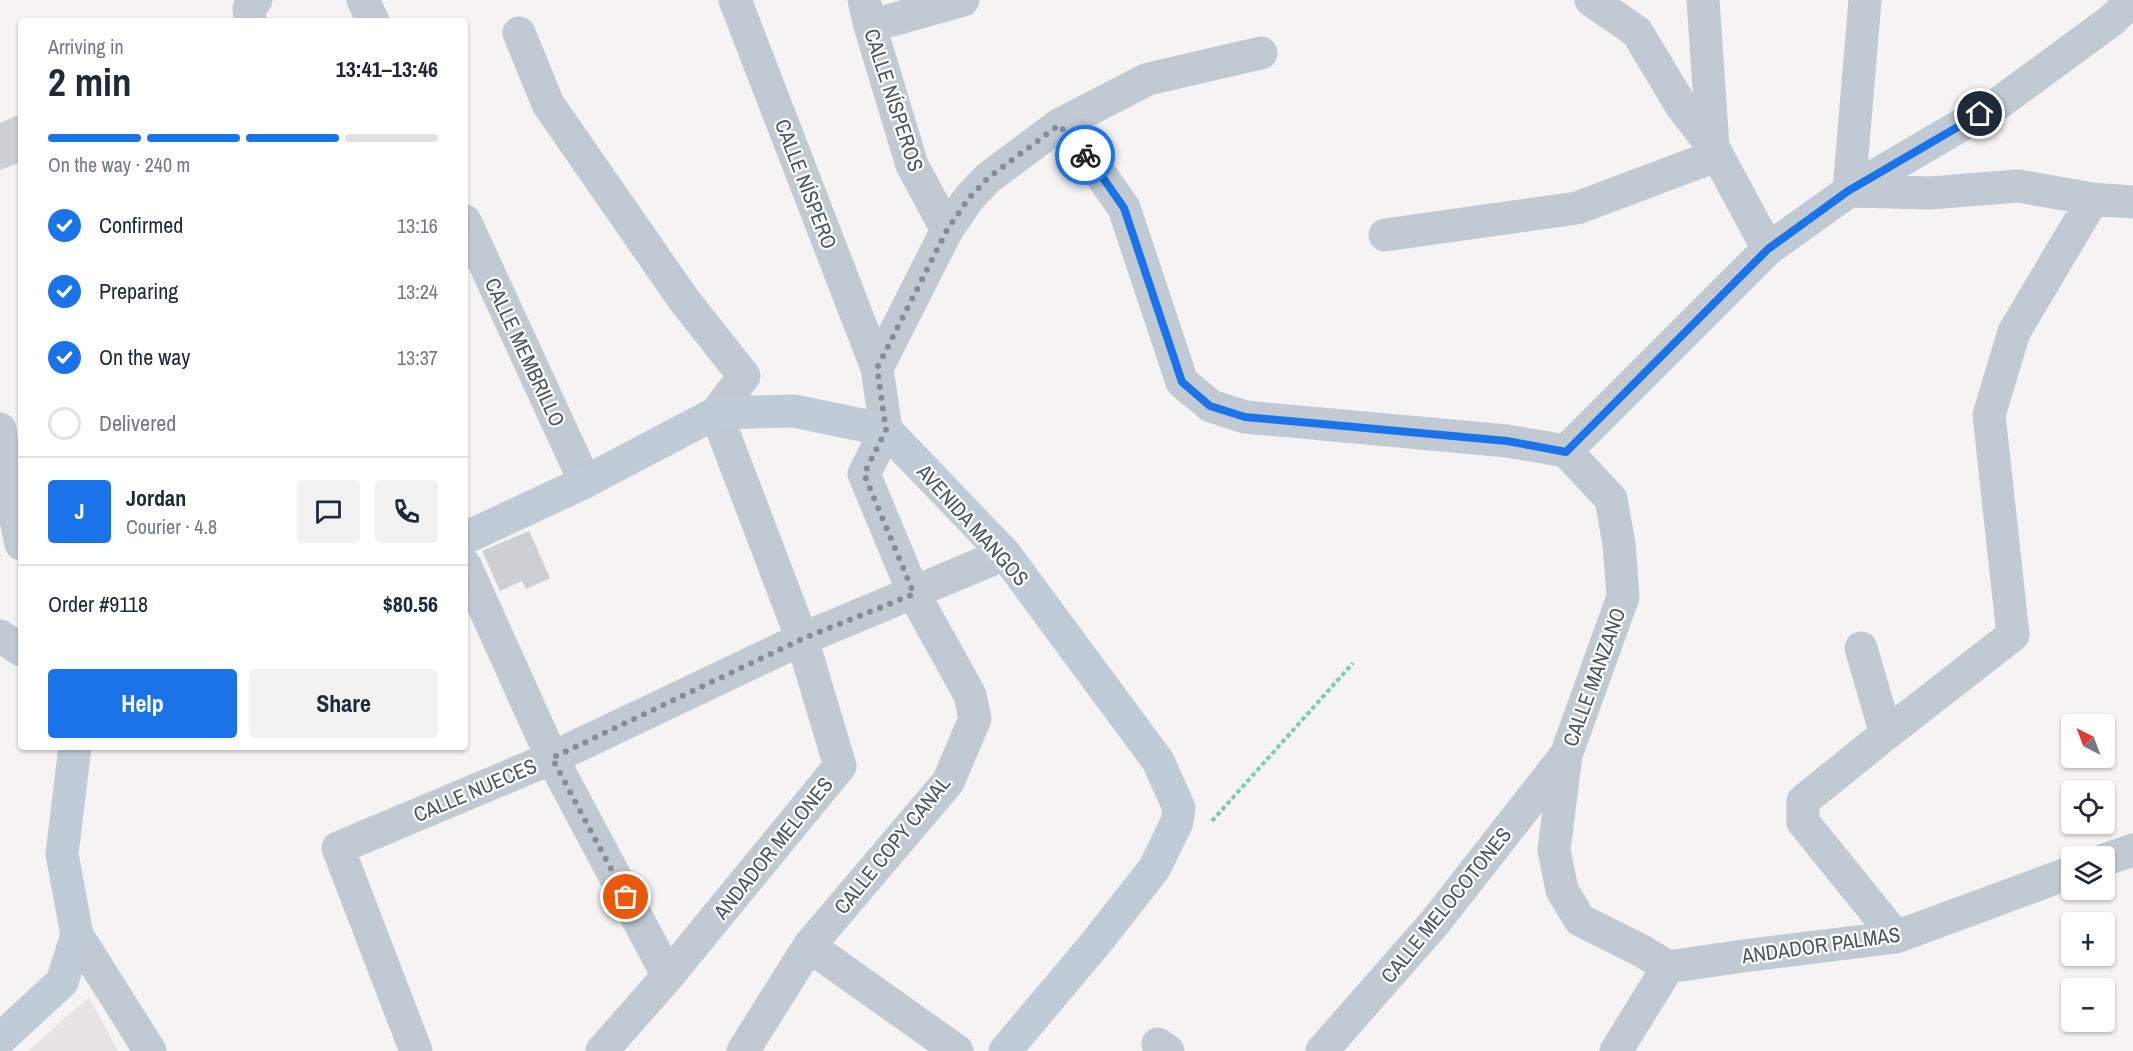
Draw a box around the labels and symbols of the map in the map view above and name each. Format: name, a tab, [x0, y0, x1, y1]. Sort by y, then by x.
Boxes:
street label: CALLE NÍSPEROS	[857, 25, 931, 175]
pin	[1954, 88, 2005, 139]
street label: CALLE NÍSPERO	[768, 115, 844, 253]
courier	[1055, 125, 1115, 185]
street label: CALLE MEMBRILLO	[478, 273, 572, 431]
street label: AVENIDA MANGOS	[910, 457, 1036, 592]
street label: CALLE MANZANO	[1556, 604, 1632, 750]
north arrow	[2061, 714, 2115, 768]
street label: CALLE NUECES	[409, 751, 541, 829]
street label: CALLE COPY CANAL	[827, 769, 957, 920]
street label: ANDADOR MELONES	[706, 771, 839, 926]
street label: CALLE MELOCOTONES	[1374, 821, 1518, 989]
pin	[600, 871, 651, 922]
street label: ANDADOR PALMAS	[1739, 920, 1902, 971]

